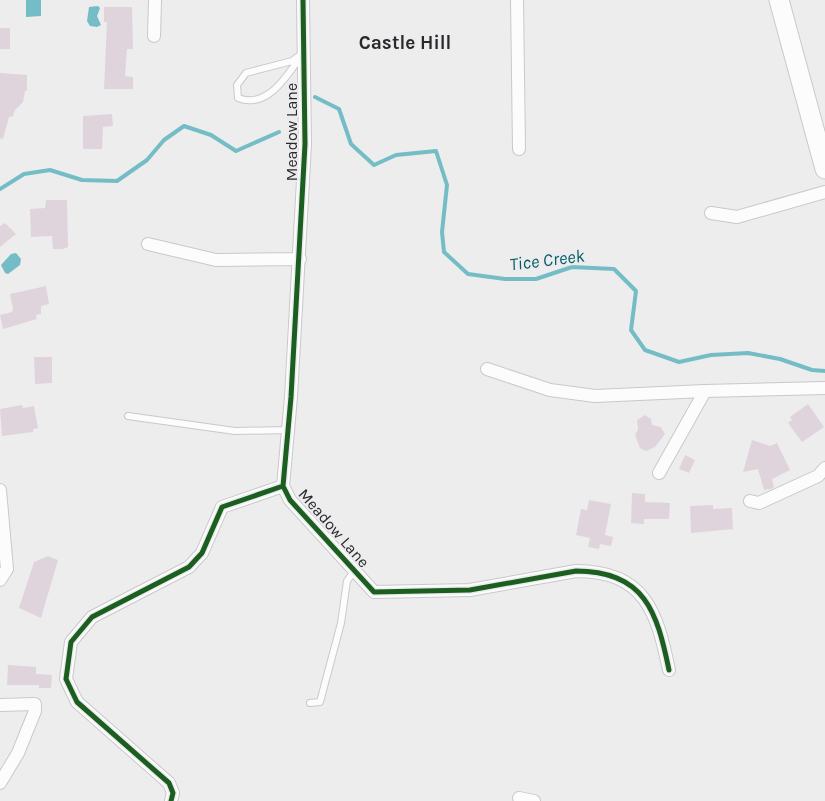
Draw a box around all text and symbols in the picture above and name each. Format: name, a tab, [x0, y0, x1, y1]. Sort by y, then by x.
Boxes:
district label: Castle Hill	[359, 32, 451, 54]
street label: Meadow Lane	[282, 83, 301, 181]
water label: Tice Creek	[508, 244, 587, 276]
street label: Meadow Lane	[295, 485, 373, 571]

